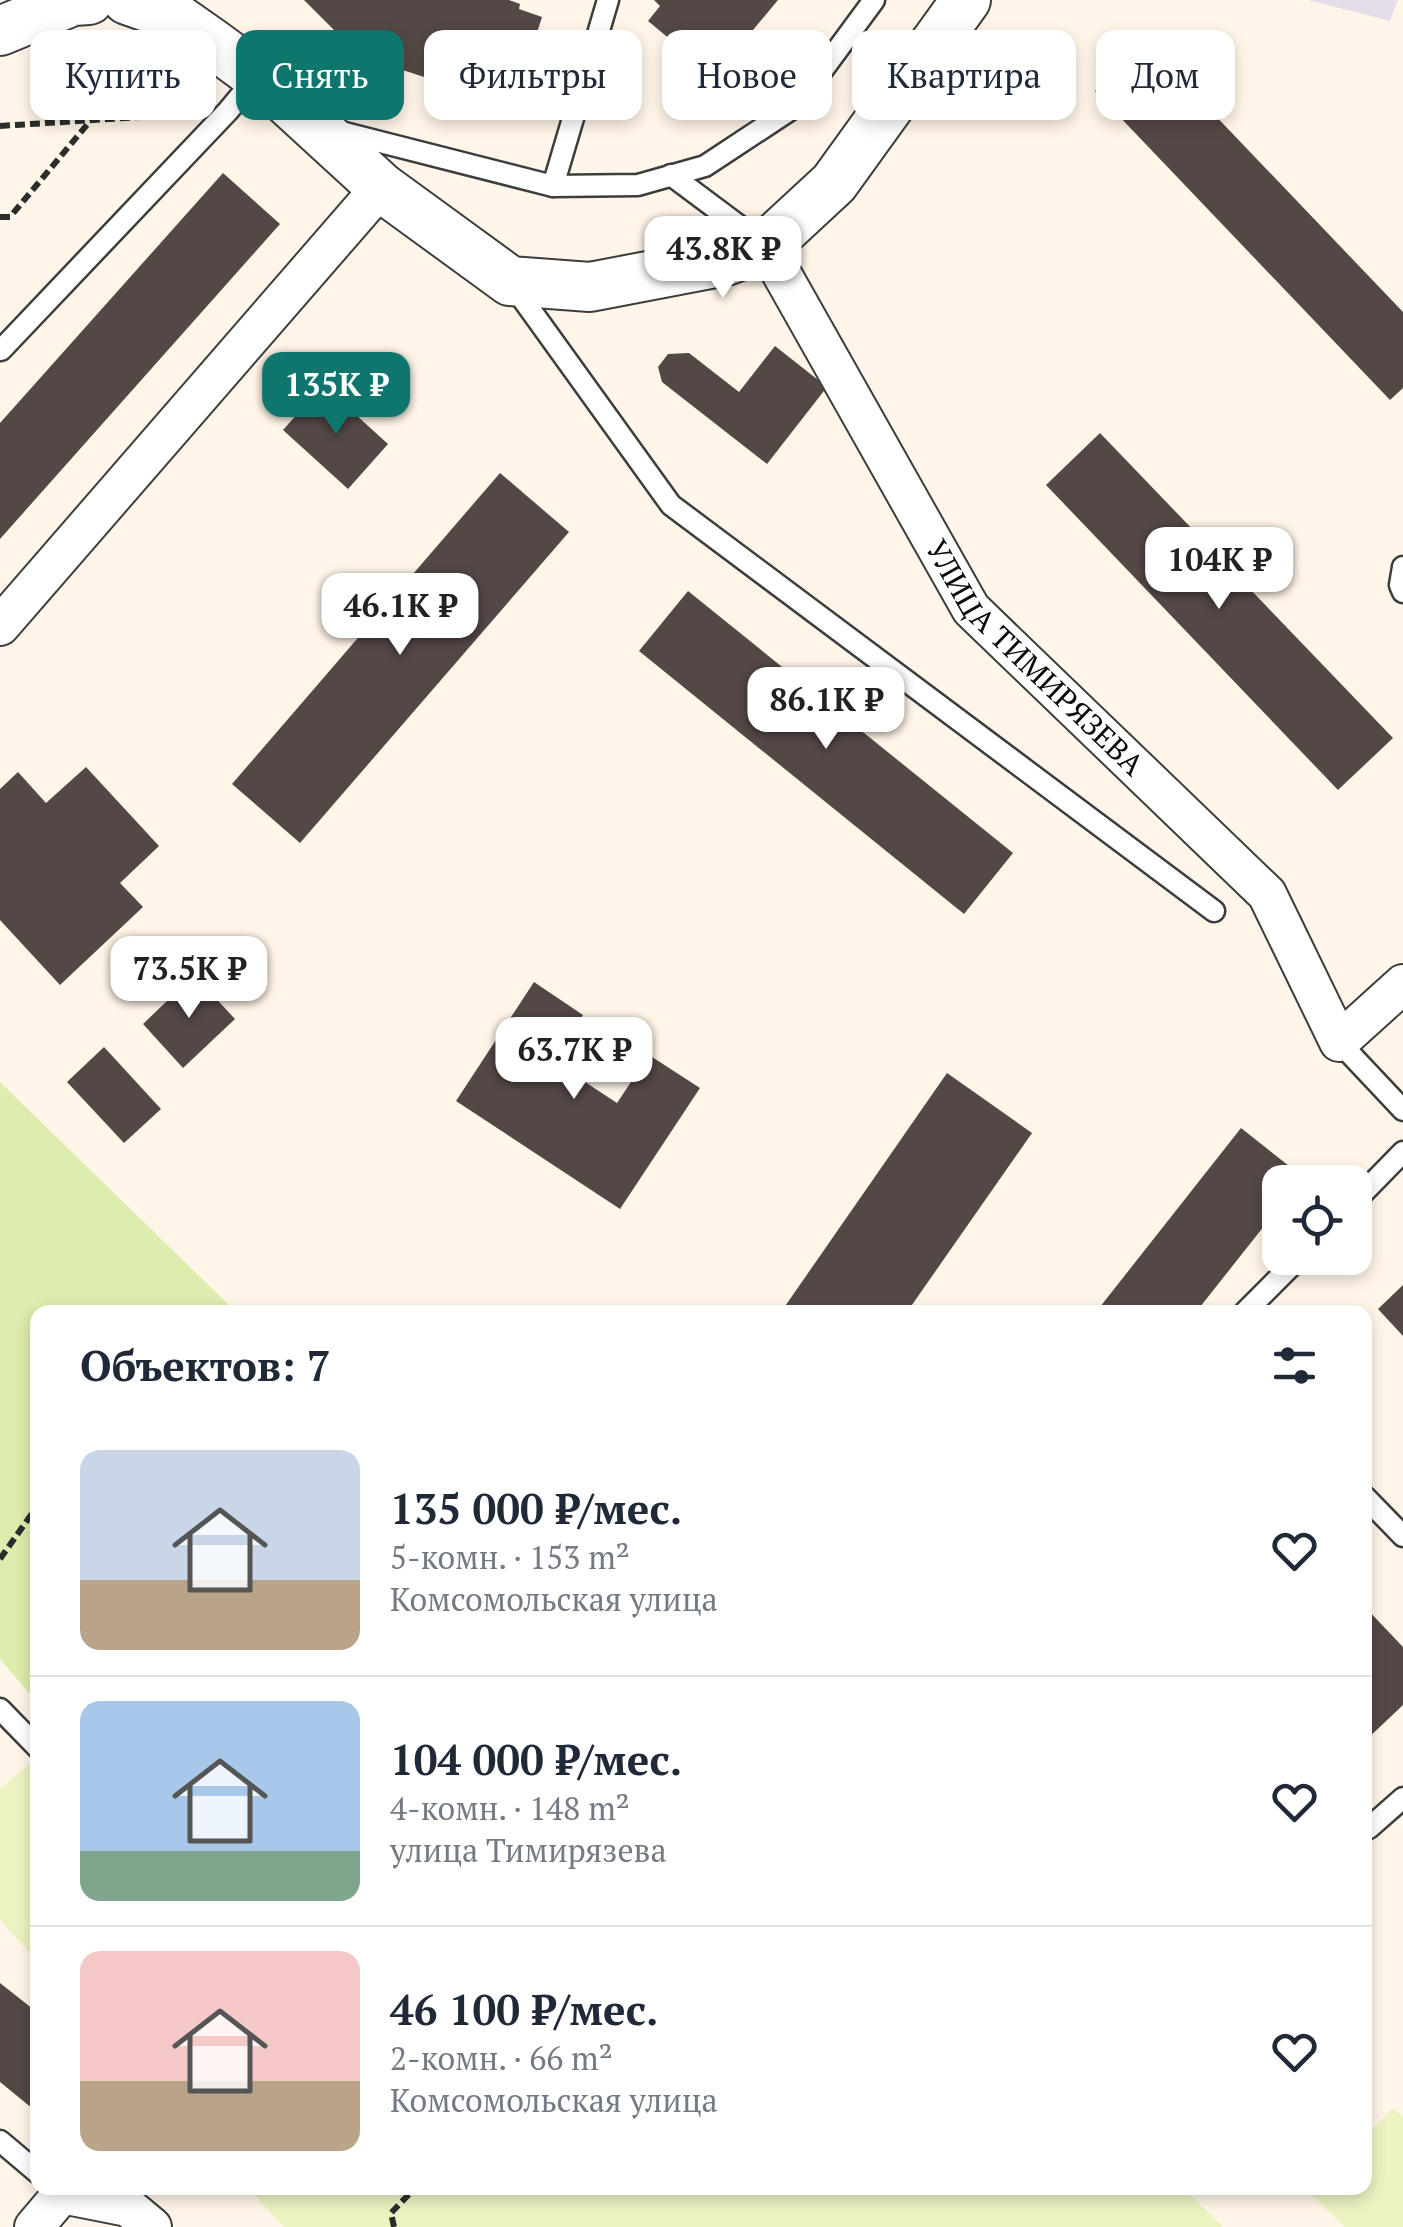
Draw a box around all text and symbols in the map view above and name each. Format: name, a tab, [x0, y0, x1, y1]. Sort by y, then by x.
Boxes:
chip: Купить	[30, 30, 216, 120]
chip: Снять	[236, 30, 404, 120]
chip: Фильтры	[424, 30, 642, 120]
chip: Новое	[662, 30, 832, 120]
chip: Квартира	[852, 30, 1076, 120]
chip: Дом	[1096, 30, 1235, 120]
pin: 43.8K ₽	[631, 216, 815, 301]
text: 43.8K ₽	[666, 227, 780, 269]
pin: 135K ₽	[255, 352, 417, 437]
text: 135K ₽	[284, 363, 388, 405]
pin: 104K ₽	[1138, 527, 1300, 612]
street label: УЛИЦА ТИМИРЯЗЕВА	[917, 532, 1153, 784]
text: 104K ₽	[1167, 538, 1271, 580]
pin: 46.1K ₽	[308, 573, 492, 658]
text: 46.1K ₽	[343, 584, 457, 626]
pin: 86.1K ₽	[734, 667, 918, 752]
text: 86.1K ₽	[769, 678, 883, 720]
pin: 73.5K ₽	[97, 936, 281, 1021]
text: 73.5K ₽	[132, 947, 246, 989]
pin: 63.7K ₽	[482, 1017, 666, 1102]
text: 63.7K ₽	[517, 1028, 631, 1070]
map controls	[1262, 1165, 1372, 1275]
button: locate	[1262, 1165, 1372, 1275]
text: Объектов: 7	[80, 1337, 331, 1393]
icon: filters	[1267, 1338, 1322, 1393]
text: 135 000 ₽/мес.	[390, 1480, 682, 1536]
icon: home	[160, 1490, 280, 1610]
icon: heart	[1267, 1523, 1322, 1578]
text: 5-комн. · 153 m²	[390, 1536, 630, 1578]
text: Комсомольская улица	[390, 1578, 718, 1620]
text: 104 000 ₽/мес.	[390, 1731, 682, 1787]
icon: home	[160, 1741, 280, 1861]
icon: heart	[1267, 1774, 1322, 1829]
text: 4-комн. · 148 m²	[390, 1787, 630, 1829]
text: улица Тимирязева	[390, 1829, 667, 1871]
text: 46 100 ₽/мес.	[390, 1981, 658, 2037]
icon: home	[160, 1991, 280, 2111]
icon: heart	[1267, 2024, 1322, 2079]
text: 2-комн. · 66 m²	[390, 2037, 613, 2079]
text: Комсомольская улица	[390, 2079, 718, 2121]

